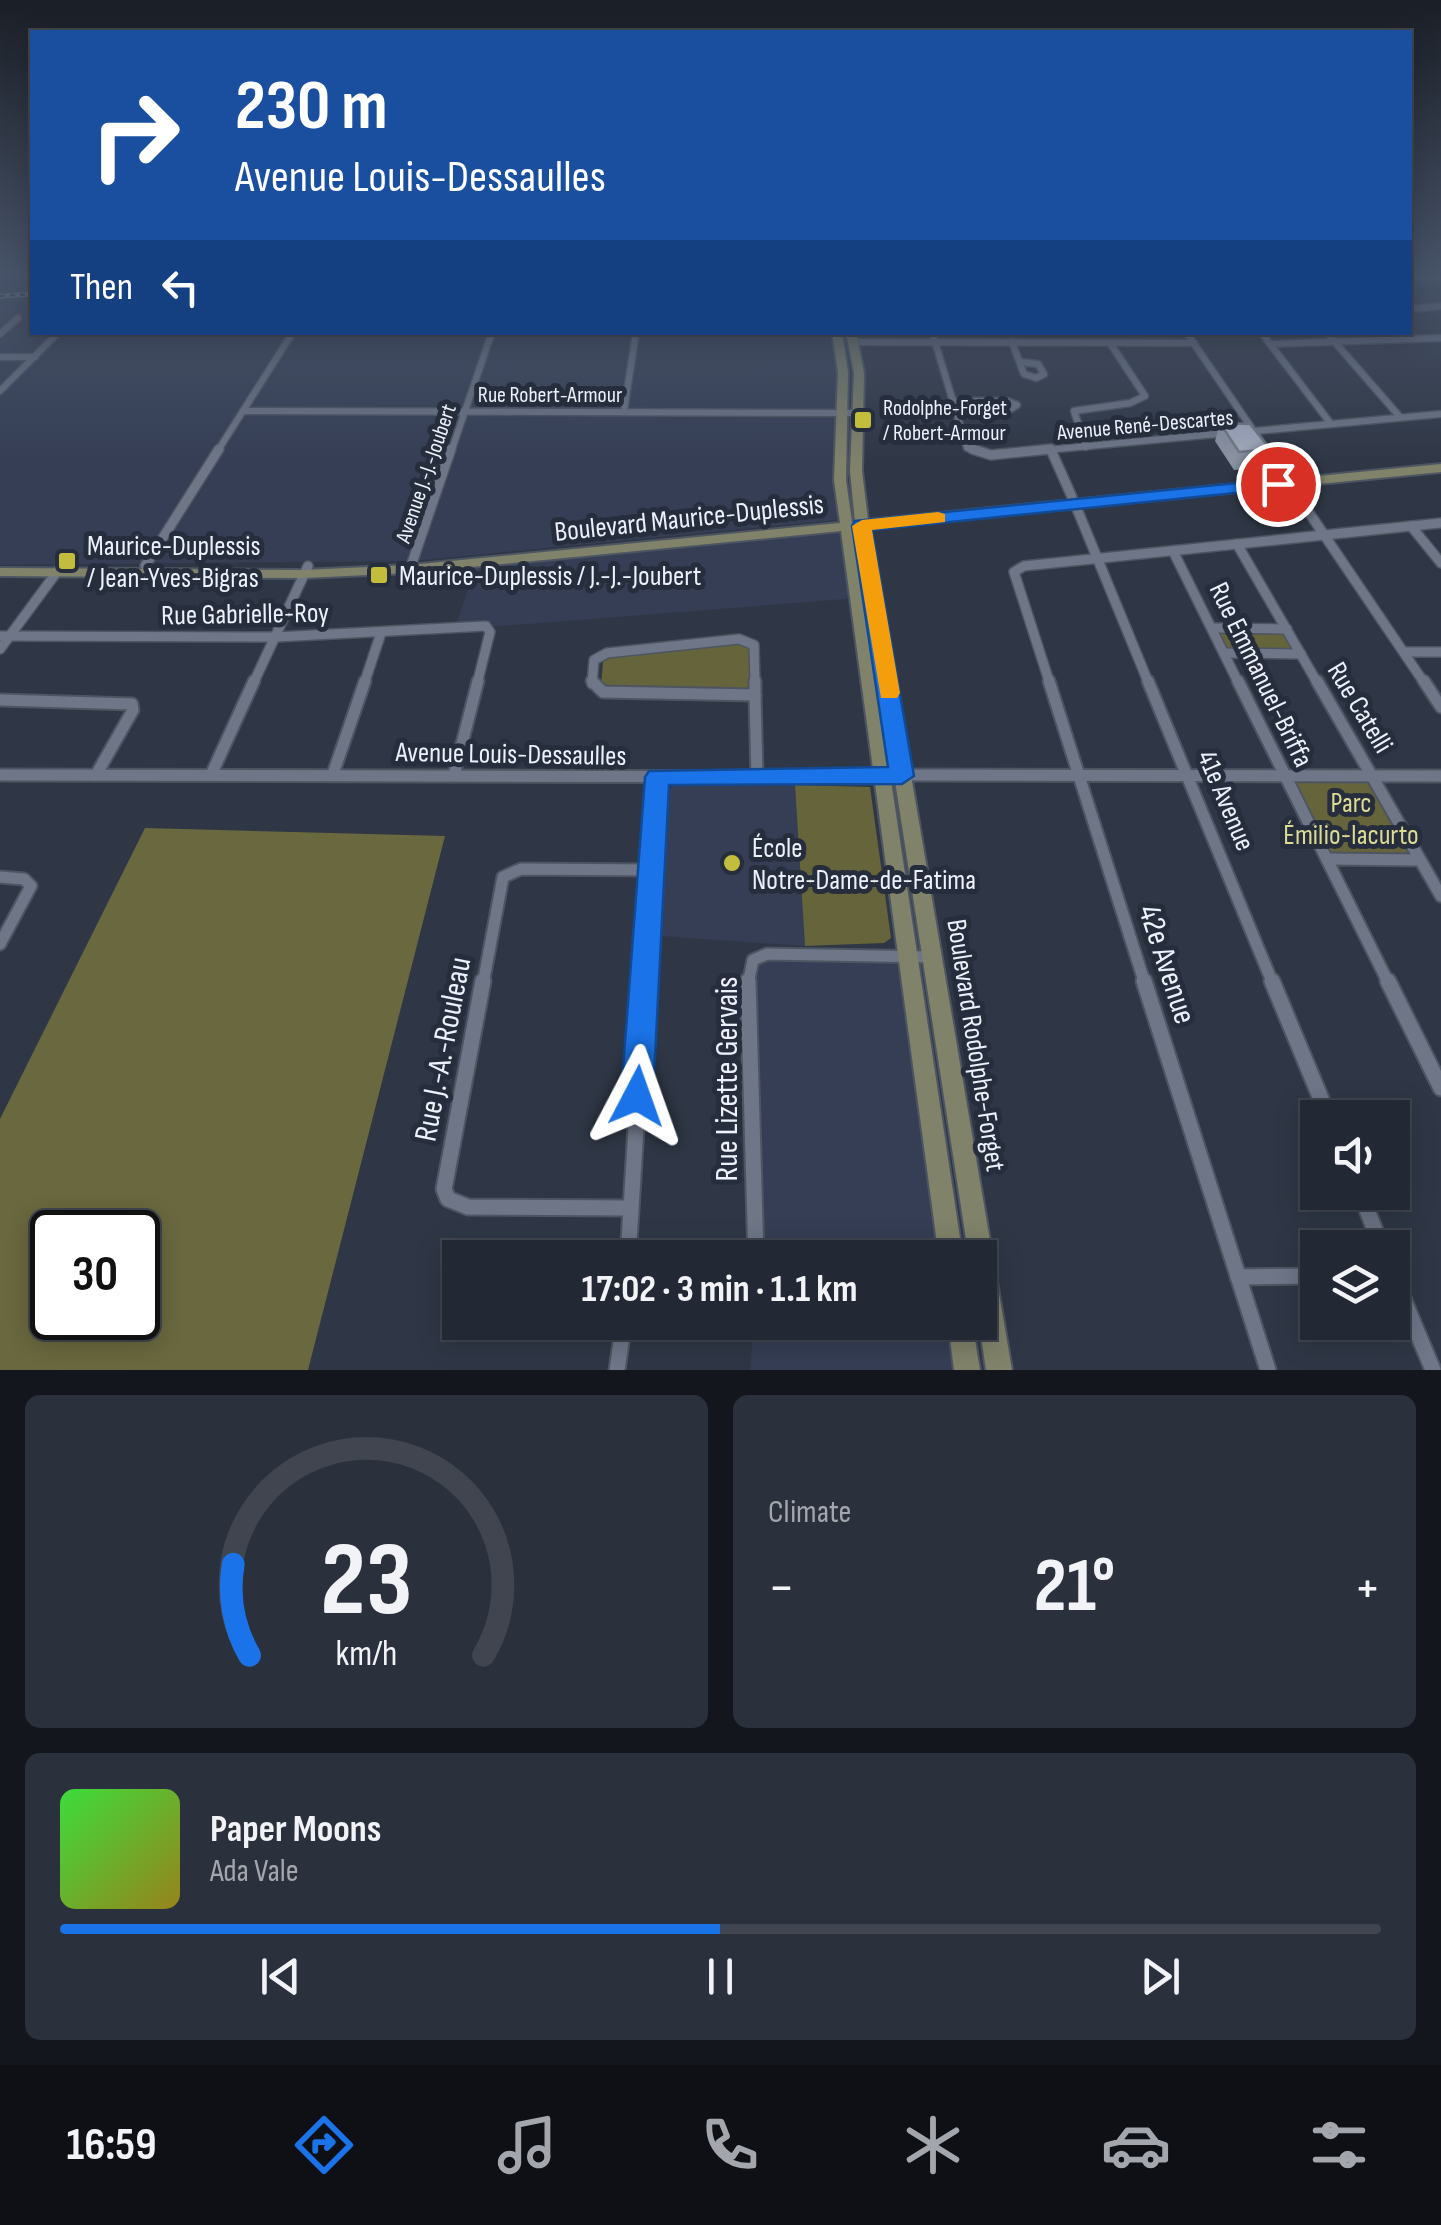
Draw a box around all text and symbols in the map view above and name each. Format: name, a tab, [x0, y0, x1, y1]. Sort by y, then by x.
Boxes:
text: 230 m	[235, 65, 388, 149]
icon: right	[70, 70, 200, 200]
text: Avenue Louis-Dessaulles	[235, 150, 606, 205]
icon: left	[153, 260, 208, 315]
text: Then	[70, 265, 133, 310]
street label: Rue Robert-Armour	[478, 382, 622, 409]
place label: Rodolphe-Forget / Robert-Armour	[883, 395, 1007, 447]
street label: Avenue J.-J.-Joubert	[390, 400, 463, 547]
street label: Avenue René-Descartes	[1055, 404, 1234, 447]
marker: Rodolphe-Forget / Robert-Armour	[852, 409, 874, 431]
pin	[1236, 442, 1321, 527]
icon: arrive	[1251, 457, 1306, 512]
street label: Boulevard Maurice-Duplessis	[553, 488, 825, 549]
place label: Maurice-Duplessis / Jean-Yves-Bigras	[87, 530, 261, 595]
marker: Maurice-Duplessis / Jean-Yves-Bigras	[56, 550, 78, 572]
place label: Maurice-Duplessis / J.-J.-Joubert	[399, 560, 701, 593]
marker: Maurice-Duplessis / J.-J.-Joubert	[368, 564, 390, 586]
street label: Rue Emmanuel-Briffa	[1202, 577, 1320, 772]
street label: Rue Gabrielle-Roy	[161, 597, 329, 632]
street label: Rue Catelli	[1320, 656, 1400, 759]
street label: Avenue Louis-Dessaulles	[394, 736, 627, 773]
street label: 41e Avenue	[1190, 745, 1261, 856]
park label: Parc Émilio-Iacurto	[1283, 787, 1419, 852]
place label: École Notre-Dame-de-Fatima	[752, 832, 976, 897]
marker: École Notre-Dame-de-Fatima	[721, 852, 743, 874]
street label: 42e Avenue	[1129, 900, 1204, 1029]
street label: Boulevard Rodolphe-Forget	[939, 917, 1012, 1174]
street label: Rue J.-A.-Rouleau	[407, 954, 480, 1145]
street label: Rue Lizette Gervais	[708, 977, 747, 1181]
position arrow	[585, 1044, 689, 1148]
map controls	[1300, 1100, 1410, 1340]
button: sound	[1300, 1100, 1410, 1210]
speed limit sign: 30	[30, 1210, 160, 1340]
button: layers	[1300, 1230, 1410, 1340]
text: 17:02 · 3 min · 1.1 km	[582, 1267, 857, 1312]
text: Climate	[768, 1493, 851, 1532]
text: 23	[320, 1519, 413, 1644]
text: 21°	[1034, 1542, 1115, 1633]
text: −	[768, 1555, 795, 1622]
text: +	[1354, 1555, 1381, 1622]
text: km/h	[336, 1633, 397, 1676]
text: Paper Moons	[210, 1807, 381, 1852]
text: Ada Vale	[210, 1852, 299, 1891]
icon: previous	[253, 1949, 308, 2004]
icon: pause	[693, 1949, 748, 2004]
icon: next	[1133, 1949, 1188, 2004]
icon: directions	[289, 2110, 359, 2180]
icon: music	[492, 2110, 562, 2180]
icon: phone	[695, 2110, 765, 2180]
icon: climate	[898, 2110, 968, 2180]
icon: car	[1101, 2110, 1171, 2180]
icon: filters	[1304, 2110, 1374, 2180]
text: 16:59	[67, 2118, 156, 2173]

